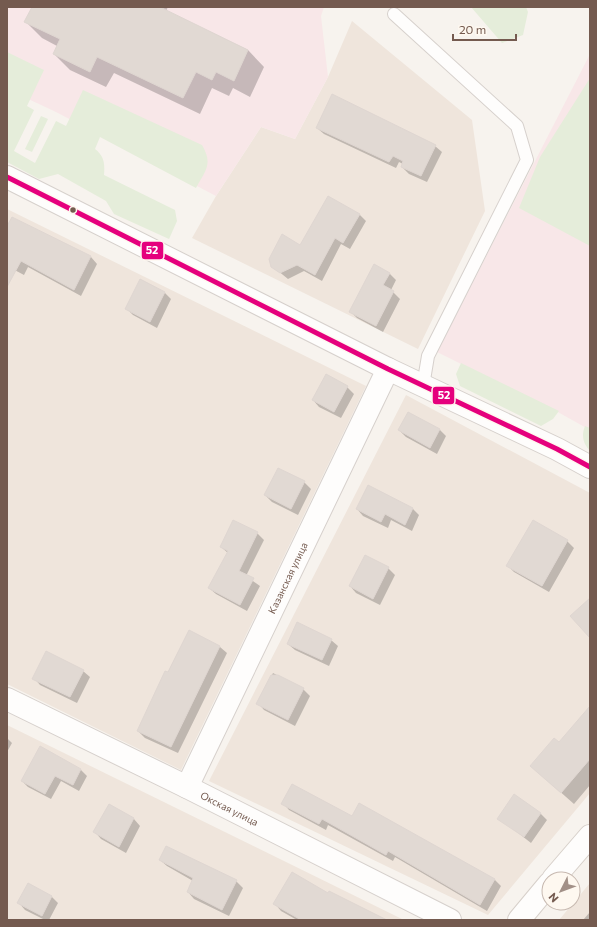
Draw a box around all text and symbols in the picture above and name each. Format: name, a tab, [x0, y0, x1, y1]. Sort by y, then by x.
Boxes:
scale bar	[453, 16, 516, 42]
text: 20 m	[459, 22, 486, 36]
unlabelled marker	[68, 205, 78, 215]
line badge: 52	[141, 241, 164, 260]
text: 52	[146, 243, 158, 256]
line badge: 52	[432, 386, 455, 405]
text: 52	[438, 388, 450, 401]
street label: Казанская улица	[265, 540, 310, 616]
street label: Окская улица	[199, 789, 260, 828]
north arrow	[541, 871, 581, 911]
text: N	[546, 891, 561, 905]

